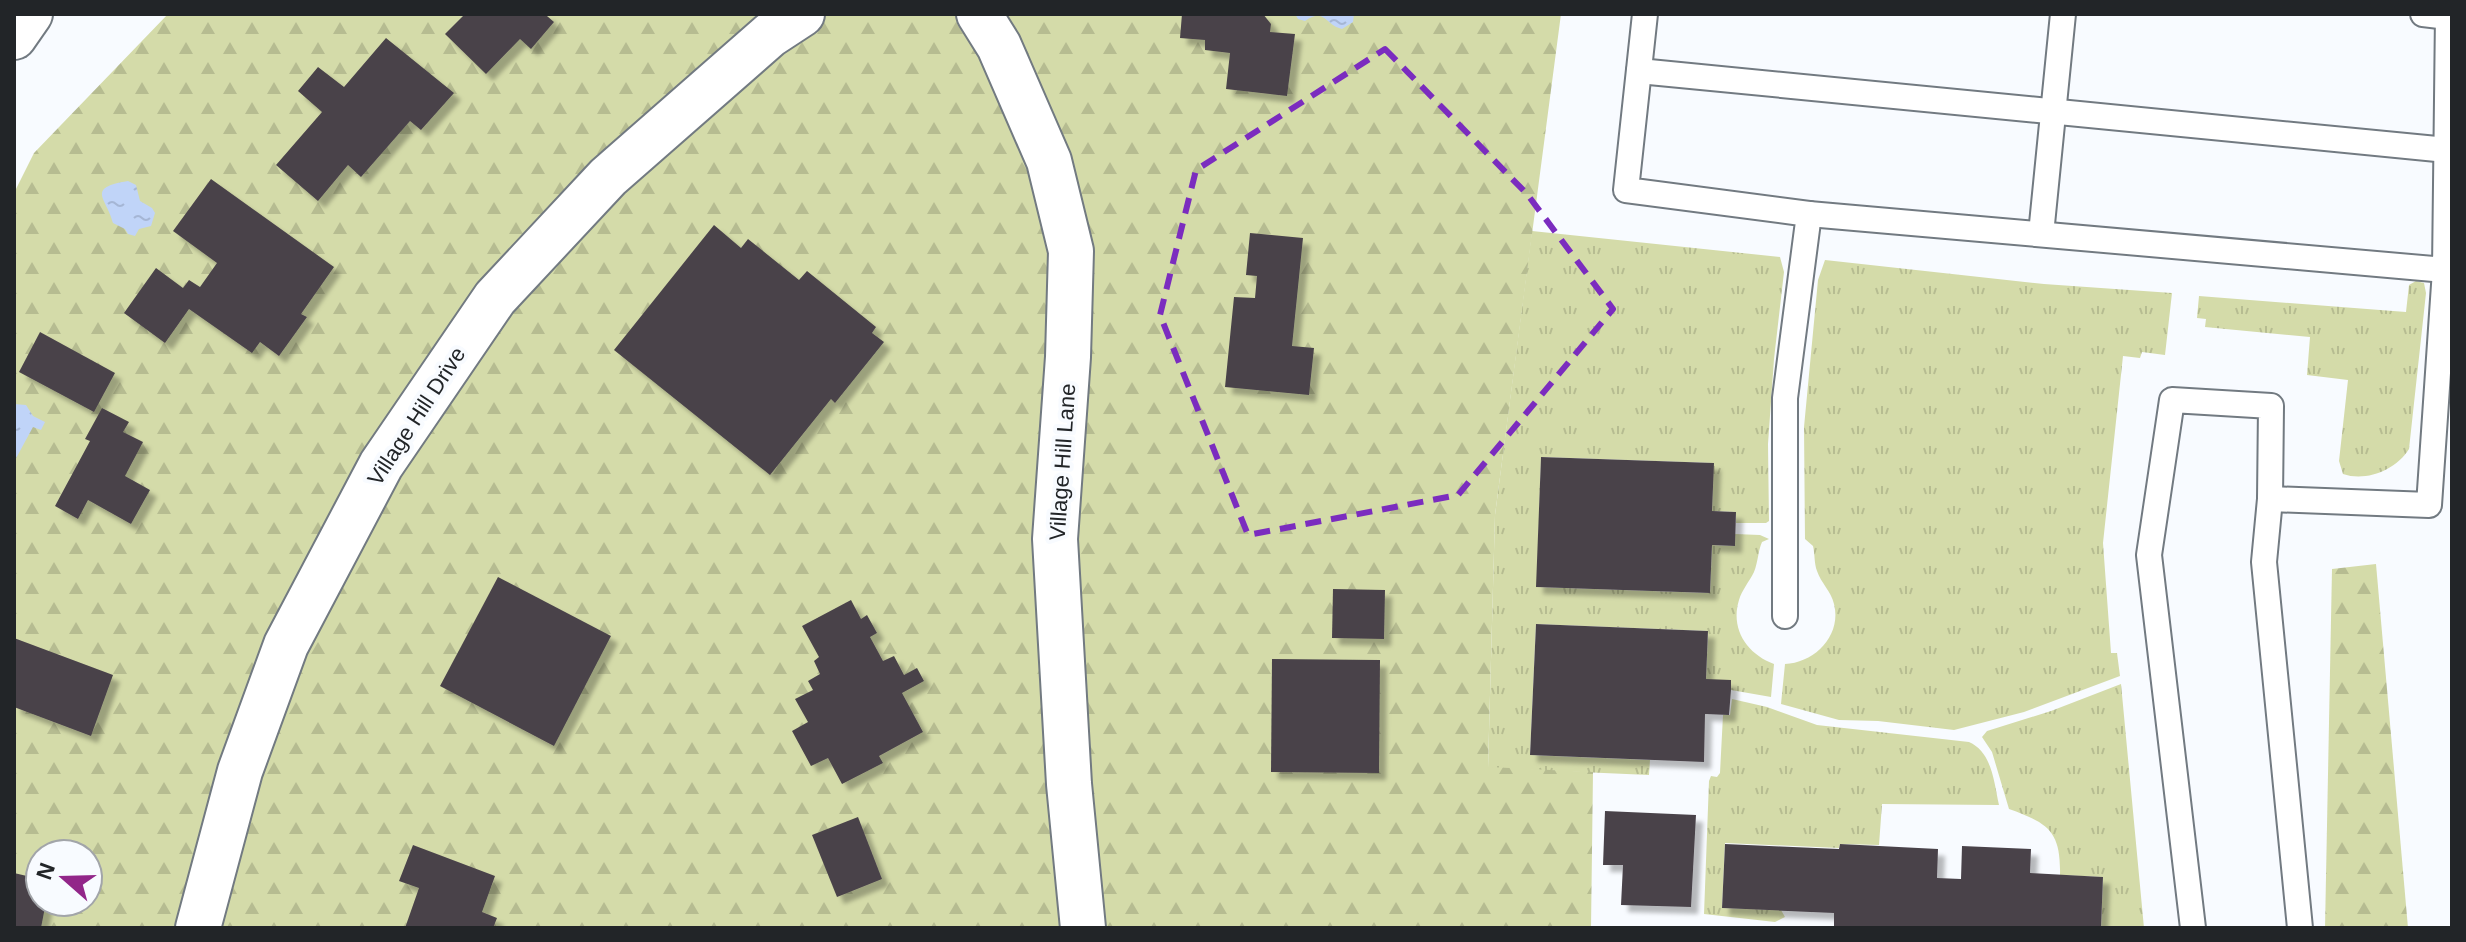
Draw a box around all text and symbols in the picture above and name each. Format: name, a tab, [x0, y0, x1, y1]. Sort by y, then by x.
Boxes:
street label: Village Hill Drive	[362, 342, 470, 490]
street label: Village Hill Lane	[1045, 383, 1080, 541]
north arrow	[24, 838, 104, 918]
text: N	[31, 860, 60, 883]

